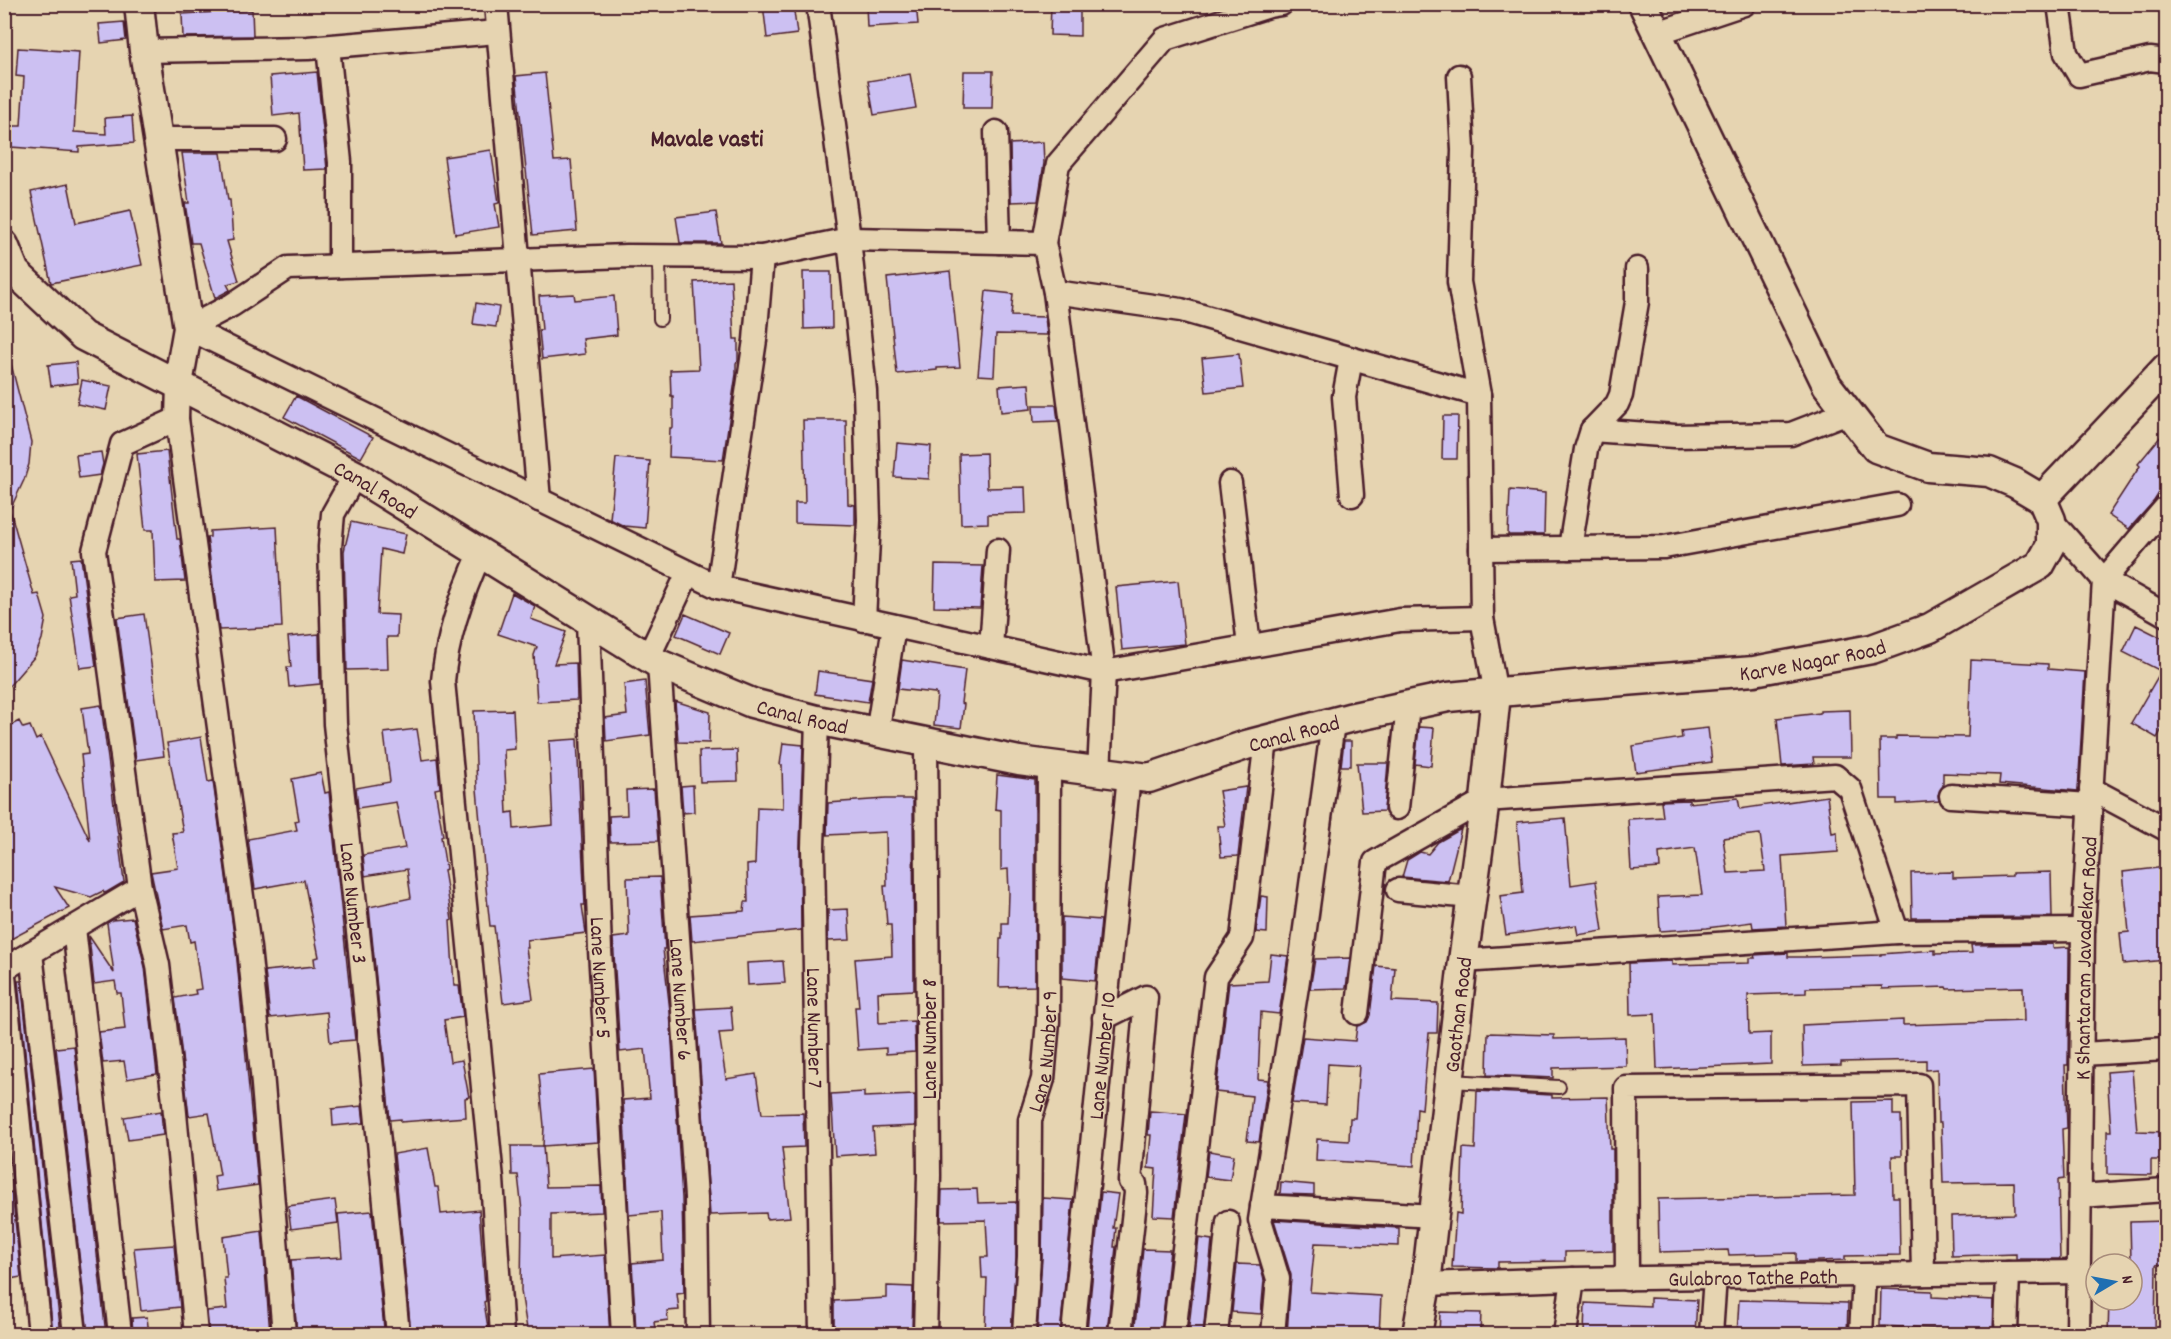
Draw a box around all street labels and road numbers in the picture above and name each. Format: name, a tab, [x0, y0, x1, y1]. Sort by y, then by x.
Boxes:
street label: Canal Road	[327, 454, 422, 529]
street label: Karve Nagar Road	[1739, 633, 1891, 691]
street label: Canal Road	[753, 693, 850, 745]
street label: Canal Road	[1246, 709, 1344, 763]
street label: K Shantaram Javadekar Road	[2069, 835, 2108, 1080]
street label: Lane Number 3	[329, 841, 373, 965]
street label: Lane Number 5	[580, 916, 617, 1040]
street label: Lane Number 6	[659, 937, 698, 1062]
street label: Gaothan Road	[1438, 955, 1482, 1074]
street label: Lane Number 7	[796, 967, 829, 1089]
street label: Lane Number 8	[916, 979, 947, 1099]
street label: Lane Number 9	[1021, 990, 1067, 1116]
street label: Lane Number 10	[1083, 990, 1126, 1121]
street label: Gulabrao Tathe Path	[1668, 1263, 1838, 1297]

